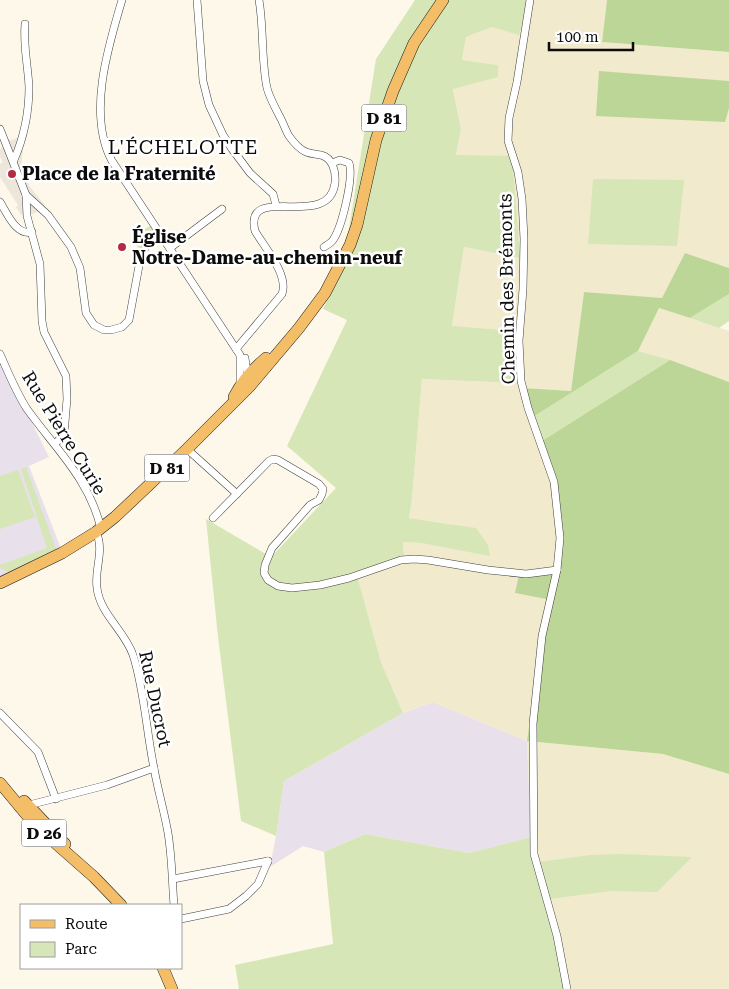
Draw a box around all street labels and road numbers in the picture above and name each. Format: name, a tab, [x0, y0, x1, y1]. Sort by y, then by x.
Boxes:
road number: D 81	[362, 105, 406, 132]
street label: Chemin des Brémonts	[494, 193, 519, 385]
street label: Rue Pierre Curie	[18, 367, 111, 498]
road number: D 81	[144, 454, 190, 482]
street label: Rue Ducrot	[135, 649, 176, 749]
road number: D 26	[22, 820, 66, 846]

